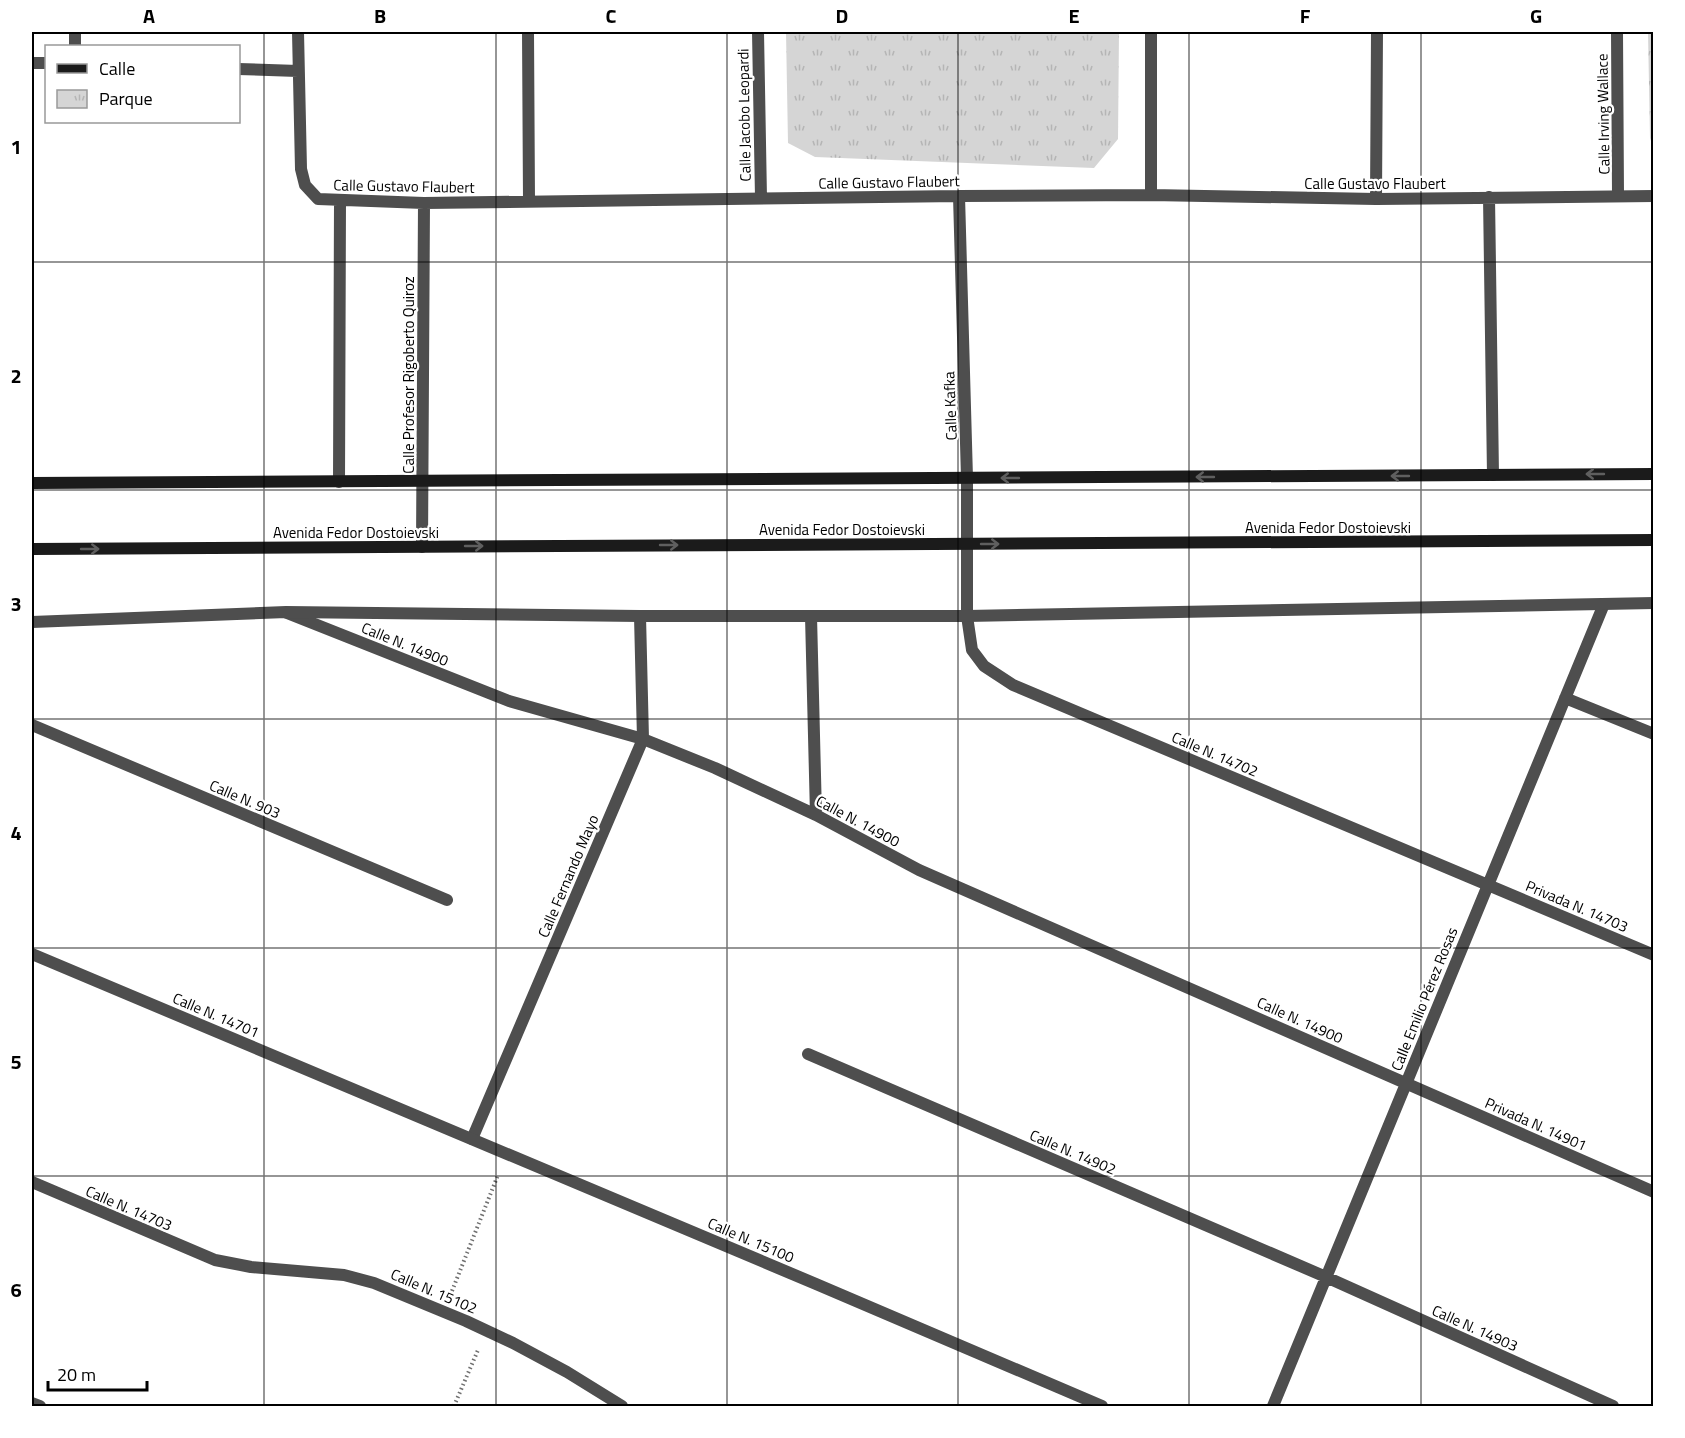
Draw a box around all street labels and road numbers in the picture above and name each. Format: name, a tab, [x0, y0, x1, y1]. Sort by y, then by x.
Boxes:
street label: Calle Jacobo Leopardi	[731, 48, 757, 182]
street label: Calle Irving Wallace	[1590, 53, 1616, 175]
street label: Calle Gustavo Flaubert	[818, 169, 961, 195]
street label: Calle Gustavo Flaubert	[1304, 172, 1446, 195]
street label: Calle Gustavo Flaubert	[333, 173, 476, 199]
street label: Calle Profesor Rigoberto Quiroz	[397, 276, 420, 474]
street label: Calle Kafka	[937, 371, 963, 441]
street label: Avenida Fedor Dostoievski	[1245, 516, 1411, 539]
street label: Avenida Fedor Dostoievski	[759, 518, 925, 541]
street label: Avenida Fedor Dostoievski	[273, 521, 439, 544]
street label: Calle N. 14900	[358, 616, 452, 672]
street label: Calle N. 14702	[1168, 725, 1262, 783]
street label: Calle N. 903	[206, 774, 284, 824]
street label: Calle N. 14900	[812, 789, 904, 853]
street label: Calle Fernando Mayo	[532, 811, 604, 941]
street label: Privada N. 14703	[1522, 874, 1632, 938]
street label: Calle Emilio Pérez Rosas	[1385, 924, 1463, 1074]
street label: Calle N. 14701	[169, 986, 263, 1044]
street label: Calle N. 14900	[1253, 991, 1347, 1049]
street label: Privada N. 14901	[1481, 1091, 1591, 1157]
street label: Calle N. 14902	[1026, 1123, 1120, 1181]
street label: Calle N. 14703	[82, 1179, 176, 1237]
street label: Calle N. 15100	[704, 1211, 798, 1269]
street label: Calle N. 15102	[387, 1262, 481, 1320]
street label: Calle N. 14903	[1428, 1299, 1522, 1357]

